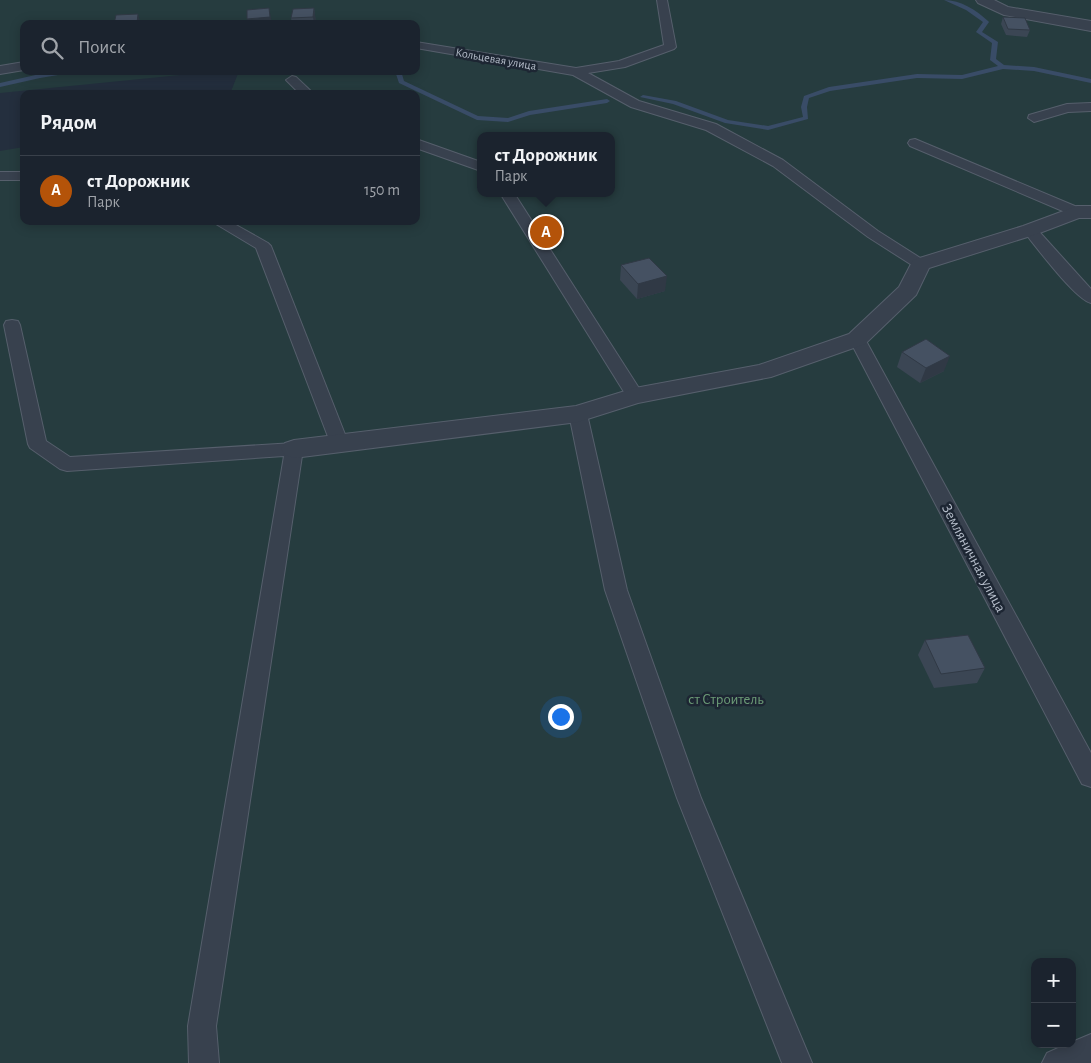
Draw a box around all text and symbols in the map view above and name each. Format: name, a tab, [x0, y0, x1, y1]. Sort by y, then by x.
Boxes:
search box	[20, 20, 420, 75]
icon: search	[38, 34, 66, 62]
text: Поиск	[78, 38, 125, 57]
street label: Кольцевая улица	[454, 46, 538, 73]
text: Рядом	[40, 112, 97, 133]
popup	[477, 132, 615, 197]
text: ст Дорожник	[495, 146, 597, 165]
text: Парк	[495, 168, 527, 184]
text: ст Дорожник	[87, 172, 190, 191]
text: A	[51, 182, 61, 198]
text: 150 m	[364, 182, 400, 198]
text: Парк	[87, 194, 120, 210]
pin: A	[530, 213, 562, 251]
street label: Земляничная улица	[939, 502, 1008, 615]
park label: ст Строитель	[688, 692, 764, 707]
your location	[548, 704, 574, 730]
map controls	[1031, 958, 1076, 1048]
button: +	[1031, 958, 1076, 1003]
button: −	[1031, 1003, 1076, 1048]

